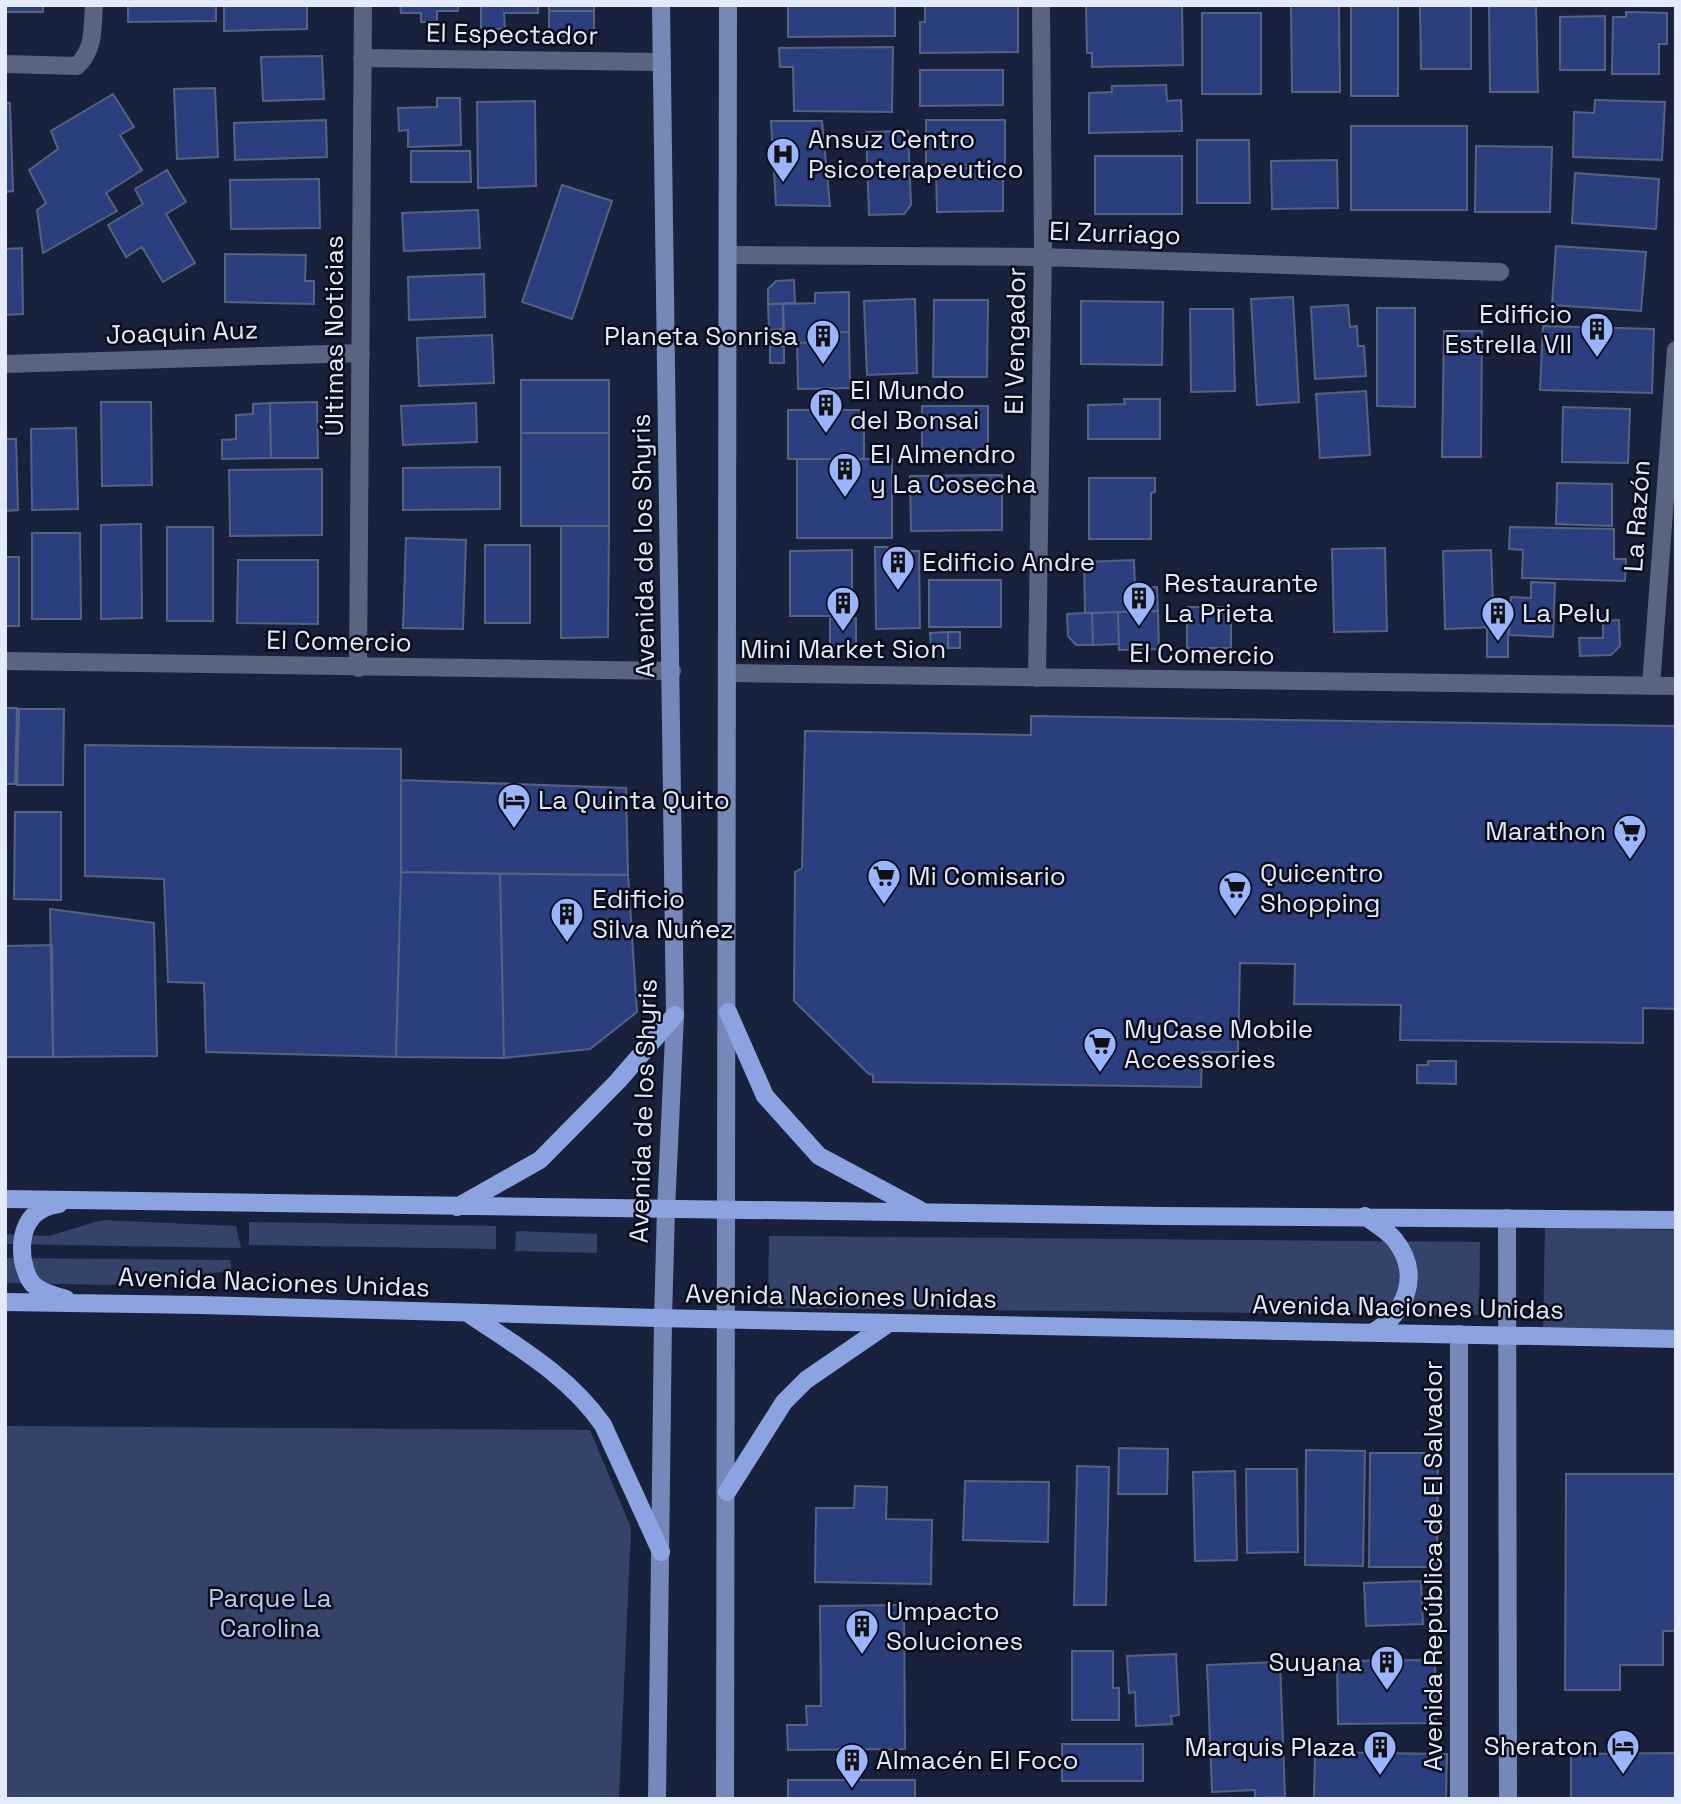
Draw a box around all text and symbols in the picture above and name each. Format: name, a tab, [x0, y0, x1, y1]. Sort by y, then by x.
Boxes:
street label: El Espectador	[426, 15, 598, 53]
place label: Ansuz Centro Psicoterapeutico	[808, 122, 1024, 186]
hospital icon: Ansuz Centro Psicoterapeutico	[764, 135, 802, 184]
street label: El Zurriago	[1049, 214, 1181, 252]
street label: Últimas Noticias	[317, 235, 351, 437]
street label: El Vengador	[997, 267, 1033, 415]
place label: Edificio Estrella VII	[1444, 297, 1572, 361]
building icon: Edificio Estrella VII	[1578, 310, 1616, 359]
street label: Joaquin Auz	[105, 312, 259, 352]
building icon: Planeta Sonrisa	[804, 317, 842, 366]
place label: Planeta Sonrisa	[604, 319, 798, 353]
place label: El Mundo del Bonsai	[850, 373, 979, 437]
building icon: El Mundo del Bonsai	[807, 386, 845, 435]
street label: Avenida de los Shyris	[624, 413, 662, 679]
place label: El Almendro y La Cosecha	[870, 437, 1037, 501]
building icon: El Almendro y La Cosecha	[826, 450, 864, 499]
street label: La Razón	[1616, 459, 1658, 573]
building icon: Edificio Andre	[879, 543, 917, 592]
place label: Edificio Andre	[922, 545, 1095, 579]
place label: Restaurante La Prieta	[1164, 566, 1318, 630]
building icon: Restaurante La Prieta	[1120, 579, 1158, 628]
building icon: Mini Market Sion	[824, 584, 862, 633]
building icon: La Pelu	[1479, 594, 1517, 643]
place label: La Pelu	[1522, 596, 1611, 630]
street label: El Comercio	[266, 623, 412, 659]
place label: Mini Market Sion	[740, 632, 946, 666]
street label: El Comercio	[1129, 636, 1275, 672]
hotel icon: La Quinta Quito	[495, 781, 533, 830]
place label: La Quinta Quito	[538, 783, 730, 817]
supermarket icon: Marathon	[1611, 812, 1649, 861]
place label: Marathon	[1485, 814, 1606, 848]
place label: Quicentro Shopping	[1260, 856, 1384, 920]
supermarket icon: Mi Comisario	[865, 857, 903, 906]
place label: Mi Comisario	[908, 859, 1066, 893]
supermarket icon: Quicentro Shopping	[1216, 869, 1254, 918]
place label: Edificio Silva Nuñez	[592, 882, 734, 946]
building icon: Edificio Silva Nuñez	[548, 895, 586, 944]
street label: Avenida de los Shyris	[621, 978, 665, 1244]
place label: MyCase Mobile Accessories	[1124, 1012, 1313, 1076]
supermarket icon: MyCase Mobile Accessories	[1081, 1025, 1119, 1074]
street label: Avenida Naciones Unidas	[118, 1260, 430, 1304]
street label: Avenida Naciones Unidas	[685, 1276, 997, 1316]
street label: Avenida Naciones Unidas	[1252, 1287, 1564, 1327]
street label: Avenida República de El Salvador	[1416, 1360, 1450, 1772]
park label: Parque La Carolina	[208, 1581, 332, 1645]
place label: Umpacto Soluciones	[886, 1594, 1023, 1658]
building icon: Umpacto Soluciones	[843, 1607, 881, 1656]
building icon: Suyana	[1368, 1643, 1406, 1692]
place label: Suyana	[1268, 1645, 1362, 1679]
hotel icon: Sheraton	[1604, 1727, 1642, 1776]
building icon: Marquis Plaza	[1361, 1728, 1399, 1777]
place label: Sheraton	[1484, 1729, 1598, 1763]
place label: Marquis Plaza	[1184, 1730, 1356, 1764]
building icon: Almacén El Foco	[833, 1741, 871, 1790]
place label: Almacén El Foco	[876, 1743, 1079, 1777]

